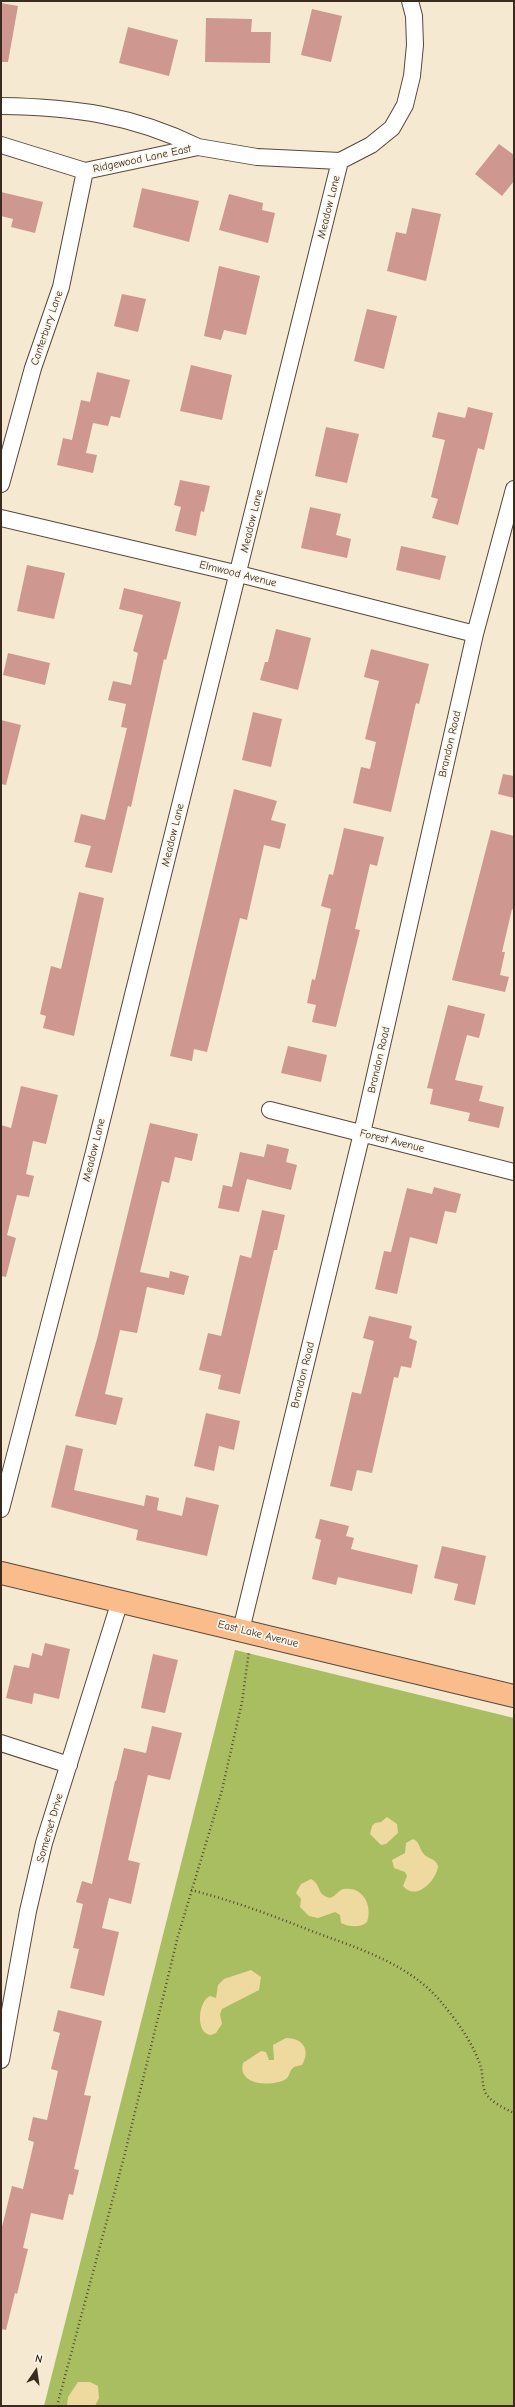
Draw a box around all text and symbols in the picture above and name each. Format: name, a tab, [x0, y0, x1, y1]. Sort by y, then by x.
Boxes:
street label: Ridgewood Lane East	[92, 142, 192, 176]
street label: Meadow Lane	[315, 174, 343, 240]
street label: Canterbury Lane	[28, 289, 66, 367]
street label: Meadow Lane	[238, 488, 266, 554]
street label: Elmwood Avenue	[198, 558, 278, 590]
street label: Brandon Road	[436, 709, 464, 779]
street label: Meadow Lane	[159, 802, 187, 868]
street label: Brandon Road	[365, 1025, 393, 1095]
street label: Meadow Lane	[80, 1117, 108, 1183]
street label: Forest Avenue	[358, 1127, 426, 1155]
street label: Brandon Road	[288, 1340, 318, 1410]
street label: East Lake Avenue	[216, 1618, 300, 1650]
street label: Somerset Drive	[34, 1792, 66, 1864]
north arrow	[16, 2351, 56, 2391]
text: N	[34, 2352, 44, 2366]

